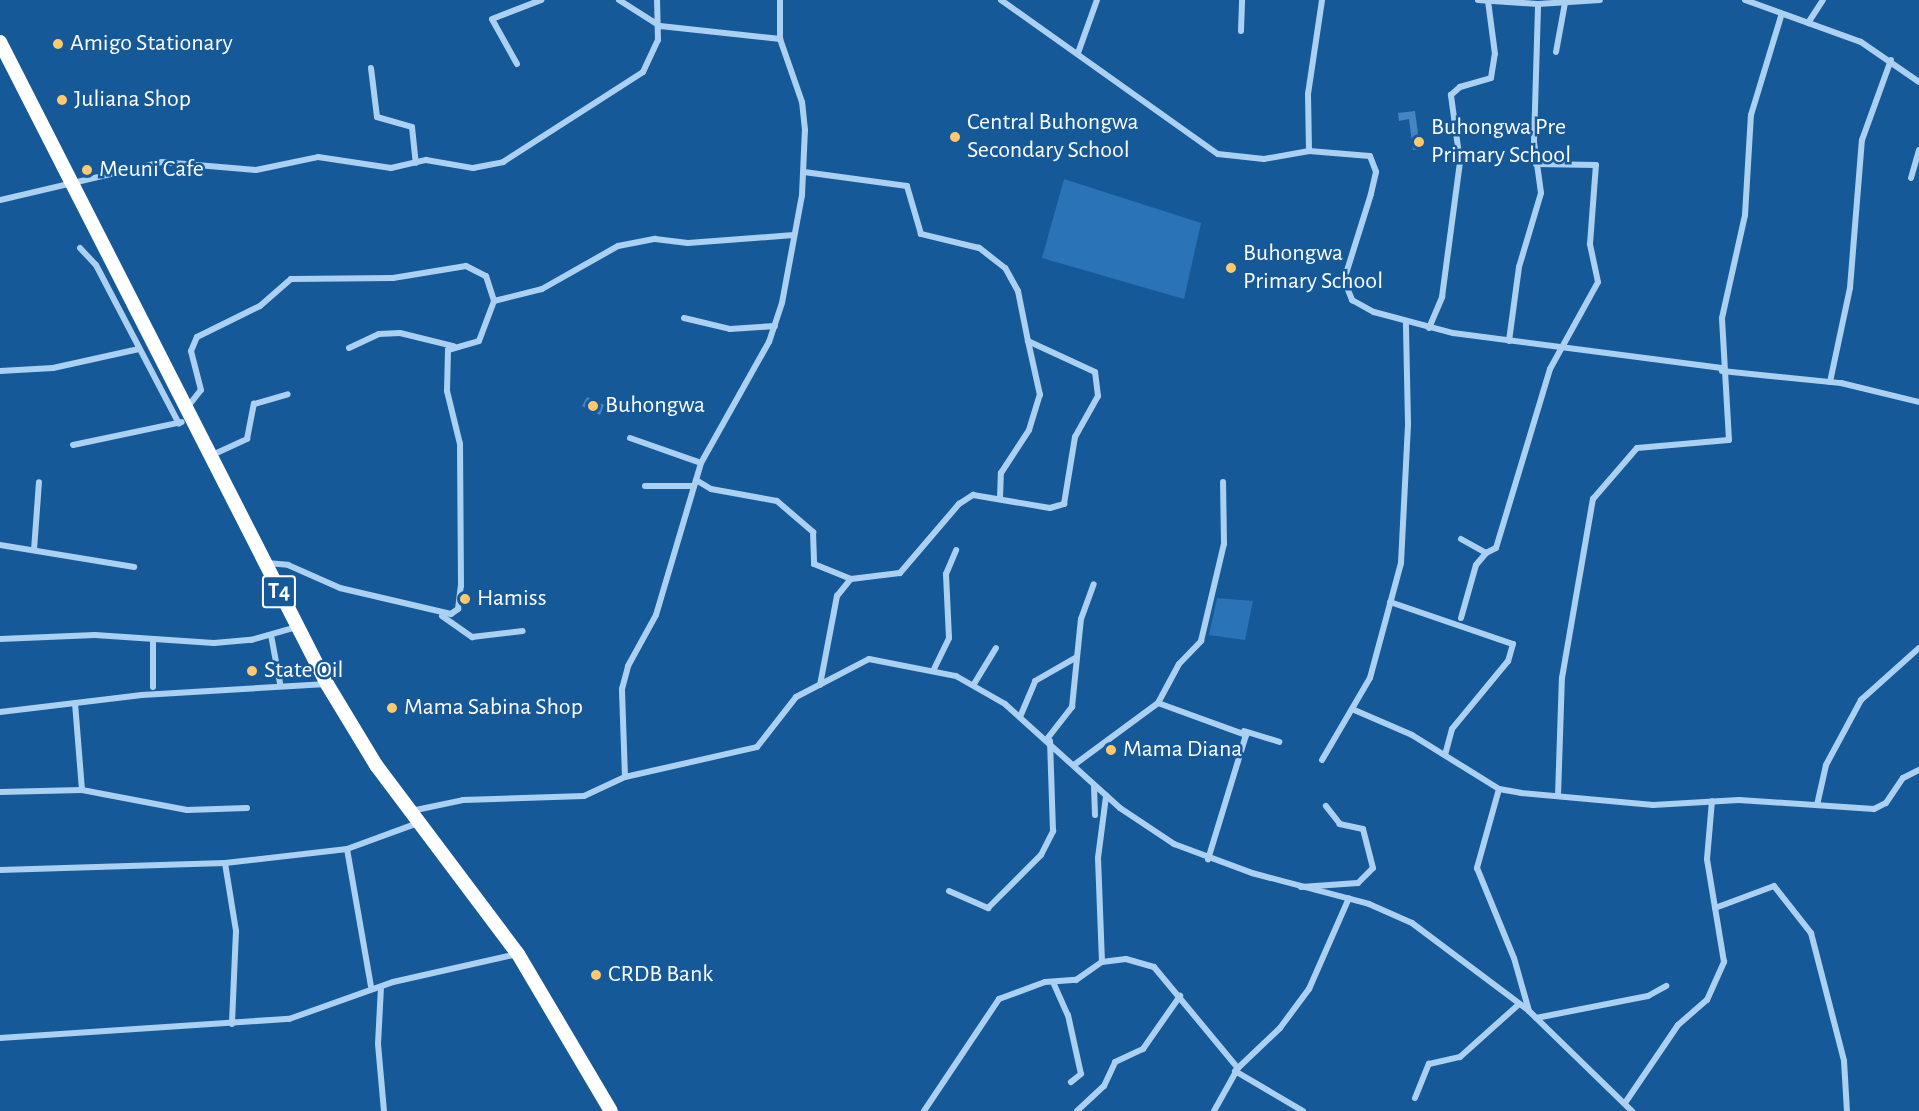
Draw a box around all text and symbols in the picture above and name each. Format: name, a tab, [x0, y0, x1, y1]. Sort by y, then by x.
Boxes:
place label: Amigo Stationary	[70, 30, 233, 58]
marker: Amigo Stationary	[51, 37, 65, 51]
place label: Juliana Shop	[74, 86, 191, 114]
marker: Juliana Shop	[55, 93, 69, 107]
place label: Central Buhongwa Secondary School	[967, 109, 1139, 165]
place label: Buhongwa Pre Primary School	[1431, 114, 1571, 170]
marker: Central Buhongwa Secondary School	[948, 130, 962, 144]
marker: Buhongwa Pre Primary School	[1412, 135, 1426, 149]
place label: Meuni Cafe	[99, 156, 204, 184]
marker: Meuni Cafe	[80, 163, 94, 177]
place label: Buhongwa Primary School	[1243, 240, 1383, 296]
marker: Buhongwa Primary School	[1224, 261, 1238, 275]
place label: Buhongwa	[605, 392, 705, 420]
marker: Buhongwa	[586, 399, 600, 413]
road number: T4	[261, 573, 297, 611]
place label: Hamiss	[477, 585, 547, 613]
marker: Hamiss	[458, 592, 472, 606]
place label: State Oil	[264, 657, 343, 685]
marker: State Oil	[245, 664, 259, 678]
place label: Mama Sabina Shop	[404, 694, 583, 722]
marker: Mama Sabina Shop	[385, 701, 399, 715]
place label: Mama Diana	[1123, 736, 1242, 764]
marker: Mama Diana	[1104, 743, 1118, 757]
place label: CRDB Bank	[608, 961, 713, 989]
marker: CRDB Bank	[589, 968, 603, 982]

